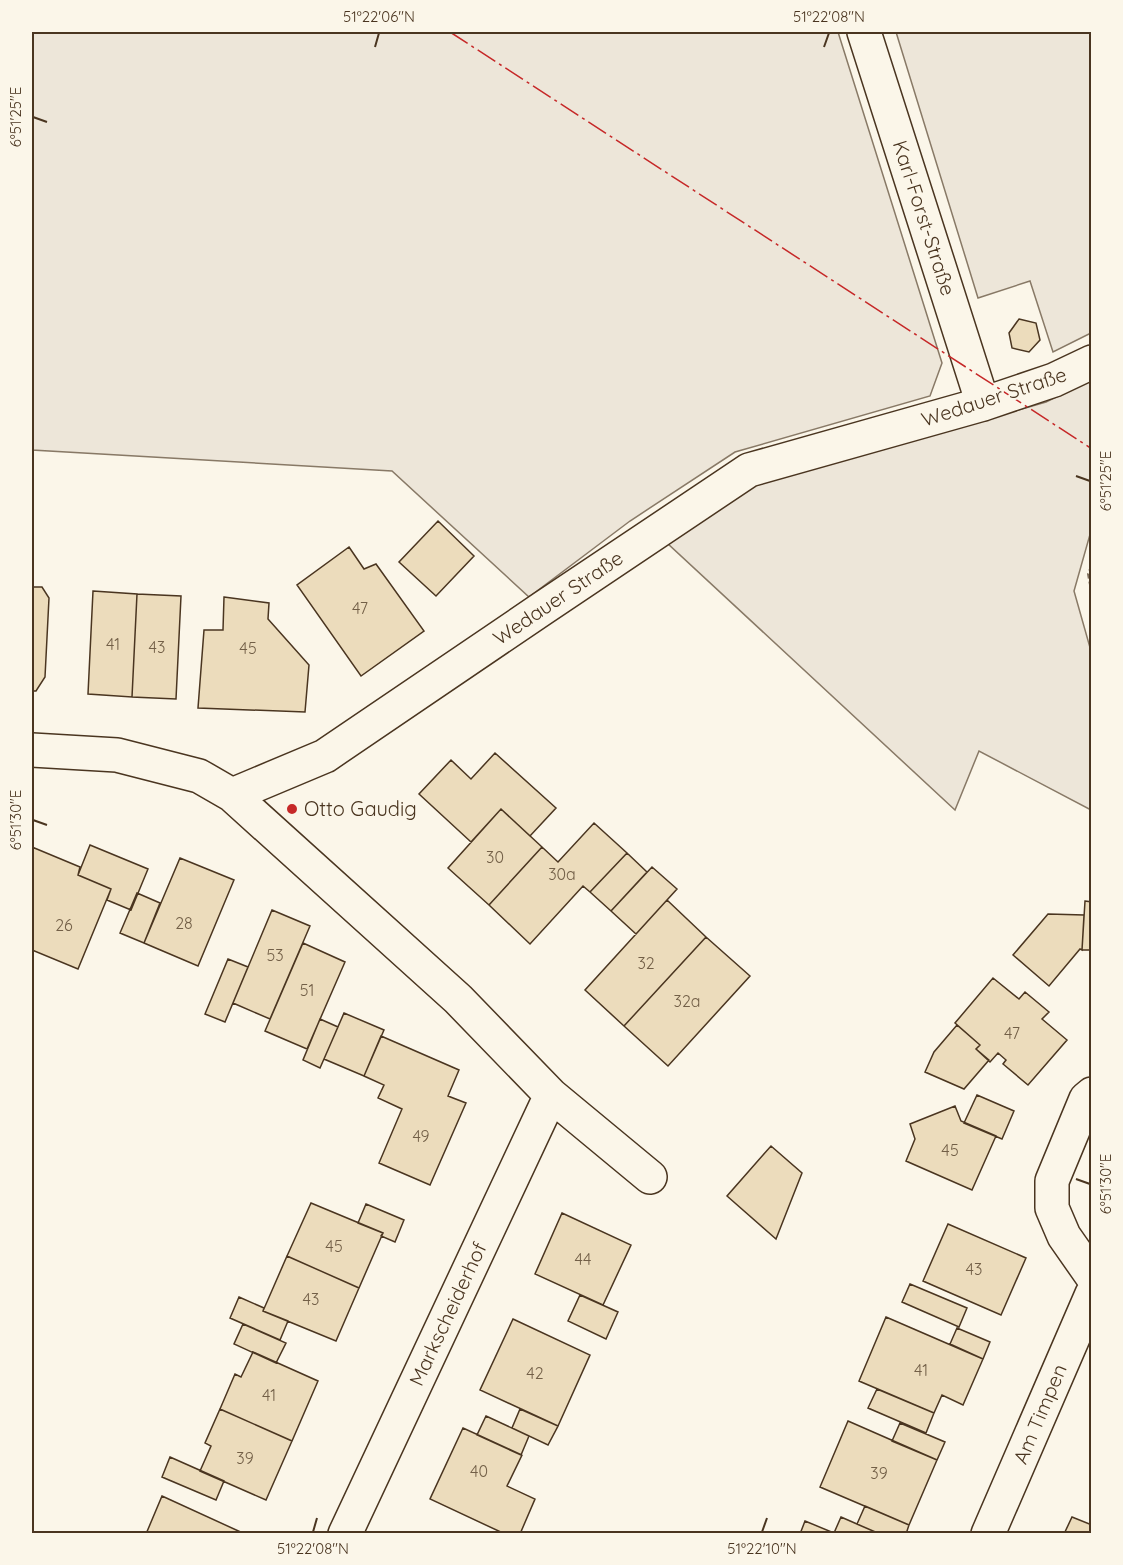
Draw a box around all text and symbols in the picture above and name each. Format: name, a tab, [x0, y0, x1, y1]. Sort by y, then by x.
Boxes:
text: 51°22'06"N	[343, 7, 415, 26]
text: 51°22'08"N	[793, 7, 865, 26]
text: 6°51'25"E	[6, 87, 25, 147]
street label: Karl-Forst-Straße	[888, 137, 961, 299]
street label: Wedauer Straße	[918, 361, 1070, 432]
text: 6°51'25"E	[1096, 451, 1115, 511]
street label: Wedauer Straße	[488, 545, 627, 650]
house number: 47	[352, 598, 368, 618]
house number: 41	[106, 634, 120, 654]
house number: 43	[149, 637, 165, 657]
house number: 45	[239, 638, 257, 658]
text: 6°51'30"E	[6, 790, 25, 850]
place label: Otto Gaudig	[304, 796, 417, 821]
marker: Otto Gaudig	[285, 802, 299, 816]
house number: 30	[486, 847, 504, 867]
house number: 30a	[548, 864, 576, 884]
house number: 28	[175, 913, 193, 933]
house number: 26	[55, 915, 73, 935]
house number: 53	[266, 945, 284, 965]
house number: 32	[637, 953, 655, 973]
house number: 51	[300, 980, 314, 1000]
house number: 32a	[674, 991, 700, 1011]
house number: 47	[1004, 1023, 1020, 1043]
house number: 49	[412, 1126, 430, 1146]
house number: 45	[941, 1140, 959, 1160]
text: 6°51'30"E	[1096, 1154, 1115, 1214]
house number: 45	[325, 1236, 343, 1256]
street label: Markscheiderhof	[403, 1238, 492, 1389]
house number: 44	[575, 1249, 591, 1269]
house number: 43	[966, 1259, 982, 1279]
house number: 43	[303, 1289, 319, 1309]
house number: 41	[914, 1360, 928, 1380]
street label: Am Timpen	[1007, 1360, 1072, 1468]
house number: 42	[526, 1363, 544, 1383]
house number: 41	[262, 1385, 276, 1405]
house number: 39	[236, 1448, 254, 1468]
house number: 40	[470, 1461, 488, 1481]
house number: 39	[870, 1463, 888, 1483]
text: 51°22'08"N	[277, 1539, 349, 1558]
text: 51°22'10"N	[727, 1539, 797, 1558]

